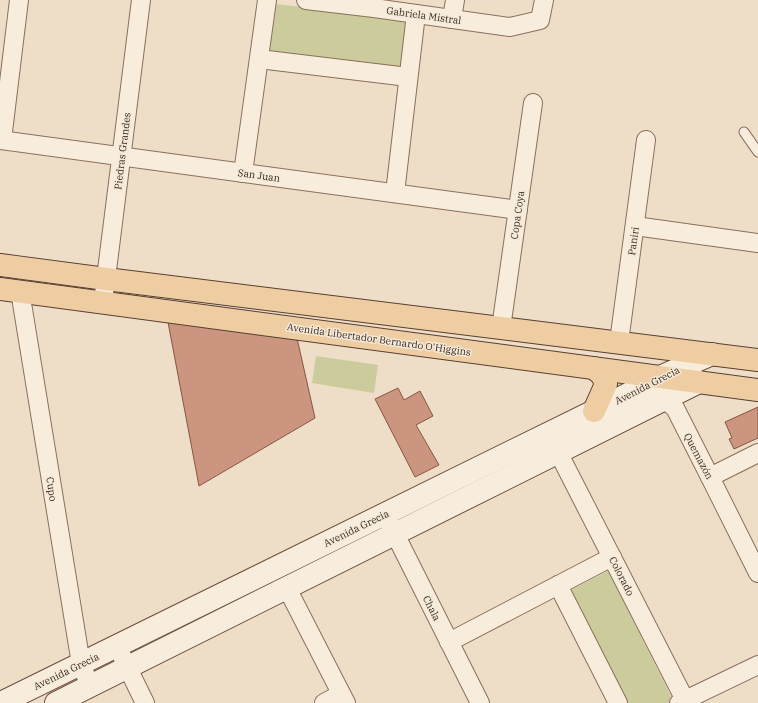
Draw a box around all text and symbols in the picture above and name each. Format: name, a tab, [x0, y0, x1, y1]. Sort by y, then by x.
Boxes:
street label: Gabriela Mistral	[386, 4, 462, 27]
street label: Piedras Grandes	[111, 112, 134, 190]
street label: San Juan	[237, 166, 282, 185]
street label: Copa Coya	[508, 190, 527, 240]
street label: Paniri	[625, 226, 642, 256]
street label: Avenida Libertador Bernardo O'Higgins	[286, 320, 472, 359]
street label: Avenida Grecia	[612, 363, 682, 407]
street label: Quemazón	[681, 431, 716, 482]
street label: Cupo	[43, 476, 60, 503]
street label: Avenida Grecia	[321, 507, 392, 550]
street label: Colorado	[606, 554, 637, 598]
street label: Chala	[420, 593, 444, 624]
street label: Avenida Grecia	[31, 650, 102, 693]

